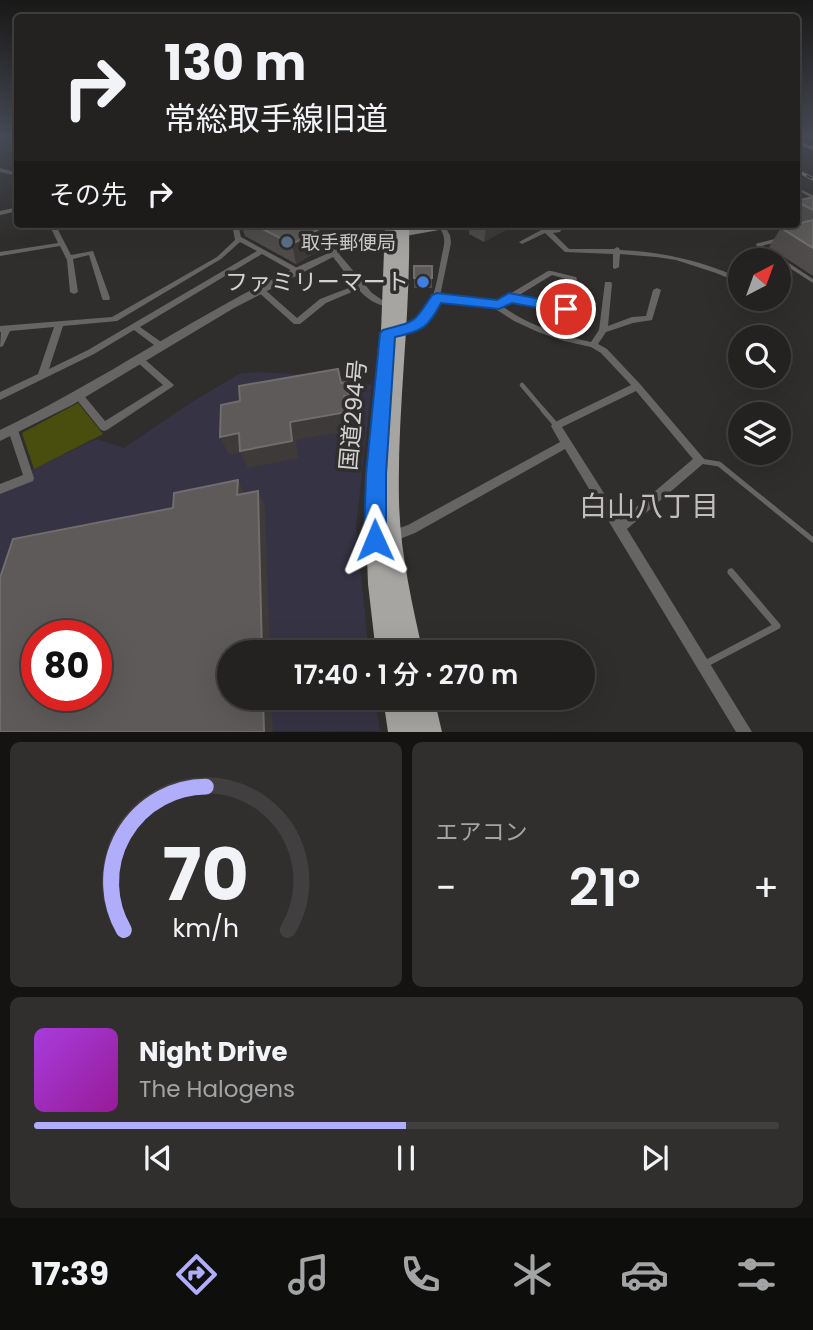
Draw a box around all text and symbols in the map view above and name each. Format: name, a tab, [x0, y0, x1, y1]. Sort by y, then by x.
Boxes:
text: 130 m	[164, 29, 306, 97]
icon: right	[49, 42, 140, 133]
text: 常総取手線旧道	[164, 96, 388, 141]
icon: right	[141, 175, 179, 213]
text: その先	[49, 177, 127, 213]
place label: 取手郵便局	[301, 229, 396, 256]
marker: 取手郵便局	[279, 234, 295, 250]
north arrow	[728, 248, 791, 312]
map controls	[728, 248, 791, 465]
place label: ファミリーマート	[225, 266, 409, 298]
marker: ファミリーマート	[415, 274, 431, 290]
pin	[536, 279, 596, 339]
icon: arrive	[547, 290, 585, 328]
button: search	[728, 325, 791, 388]
street label: 国道294号	[332, 358, 374, 472]
button: layers	[728, 402, 791, 465]
district label: 白山八丁目	[579, 487, 719, 526]
position arrow	[338, 503, 412, 577]
speed limit sign: 80	[21, 620, 112, 711]
text: 17:40 · 1 分 · 270 m	[294, 657, 518, 693]
text: エアコン	[436, 816, 528, 848]
text: 70	[163, 825, 249, 926]
text: 21°	[569, 851, 641, 924]
text: −	[436, 861, 456, 914]
text: +	[753, 861, 779, 914]
text: km/h	[172, 911, 239, 946]
text: Night Drive	[139, 1034, 287, 1070]
text: The Halogens	[139, 1073, 295, 1105]
icon: previous	[139, 1139, 177, 1177]
icon: pause	[387, 1139, 425, 1177]
icon: next	[636, 1139, 674, 1177]
icon: directions	[172, 1250, 221, 1299]
icon: music	[284, 1250, 333, 1299]
icon: phone	[396, 1250, 445, 1299]
icon: climate	[508, 1250, 557, 1299]
icon: car	[620, 1250, 669, 1299]
icon: filters	[732, 1250, 781, 1299]
text: 17:39	[32, 1251, 109, 1296]

